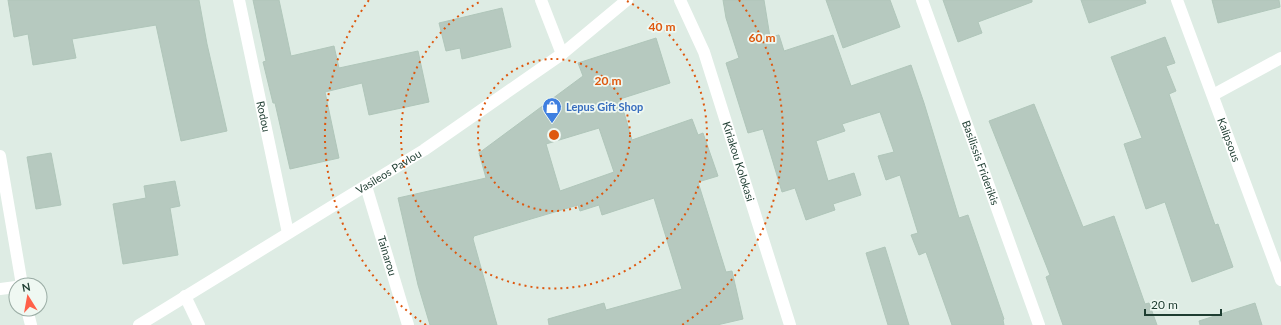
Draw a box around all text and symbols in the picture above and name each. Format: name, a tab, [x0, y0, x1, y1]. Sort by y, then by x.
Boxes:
text: 40 m	[649, 19, 675, 34]
text: 60 m	[749, 30, 775, 45]
text: 20 m	[595, 73, 621, 88]
shop icon: Lepus Gift Shop	[541, 96, 563, 124]
street label: Rodou	[254, 100, 274, 133]
place label: Lepus Gift Shop	[566, 100, 643, 113]
street label: Kalipsous	[1215, 116, 1244, 164]
street label: Basilissis Friderikis	[960, 119, 1002, 207]
street label: Kiriakou Kolokasi	[720, 120, 758, 203]
centre of rings	[547, 128, 561, 142]
street label: Vasileos Pavlou	[353, 146, 423, 196]
street label: Tainarou	[375, 234, 400, 277]
north arrow	[8, 277, 48, 317]
text: N	[21, 280, 31, 294]
scale bar	[1145, 291, 1221, 317]
text: 20 m	[1151, 297, 1178, 312]

